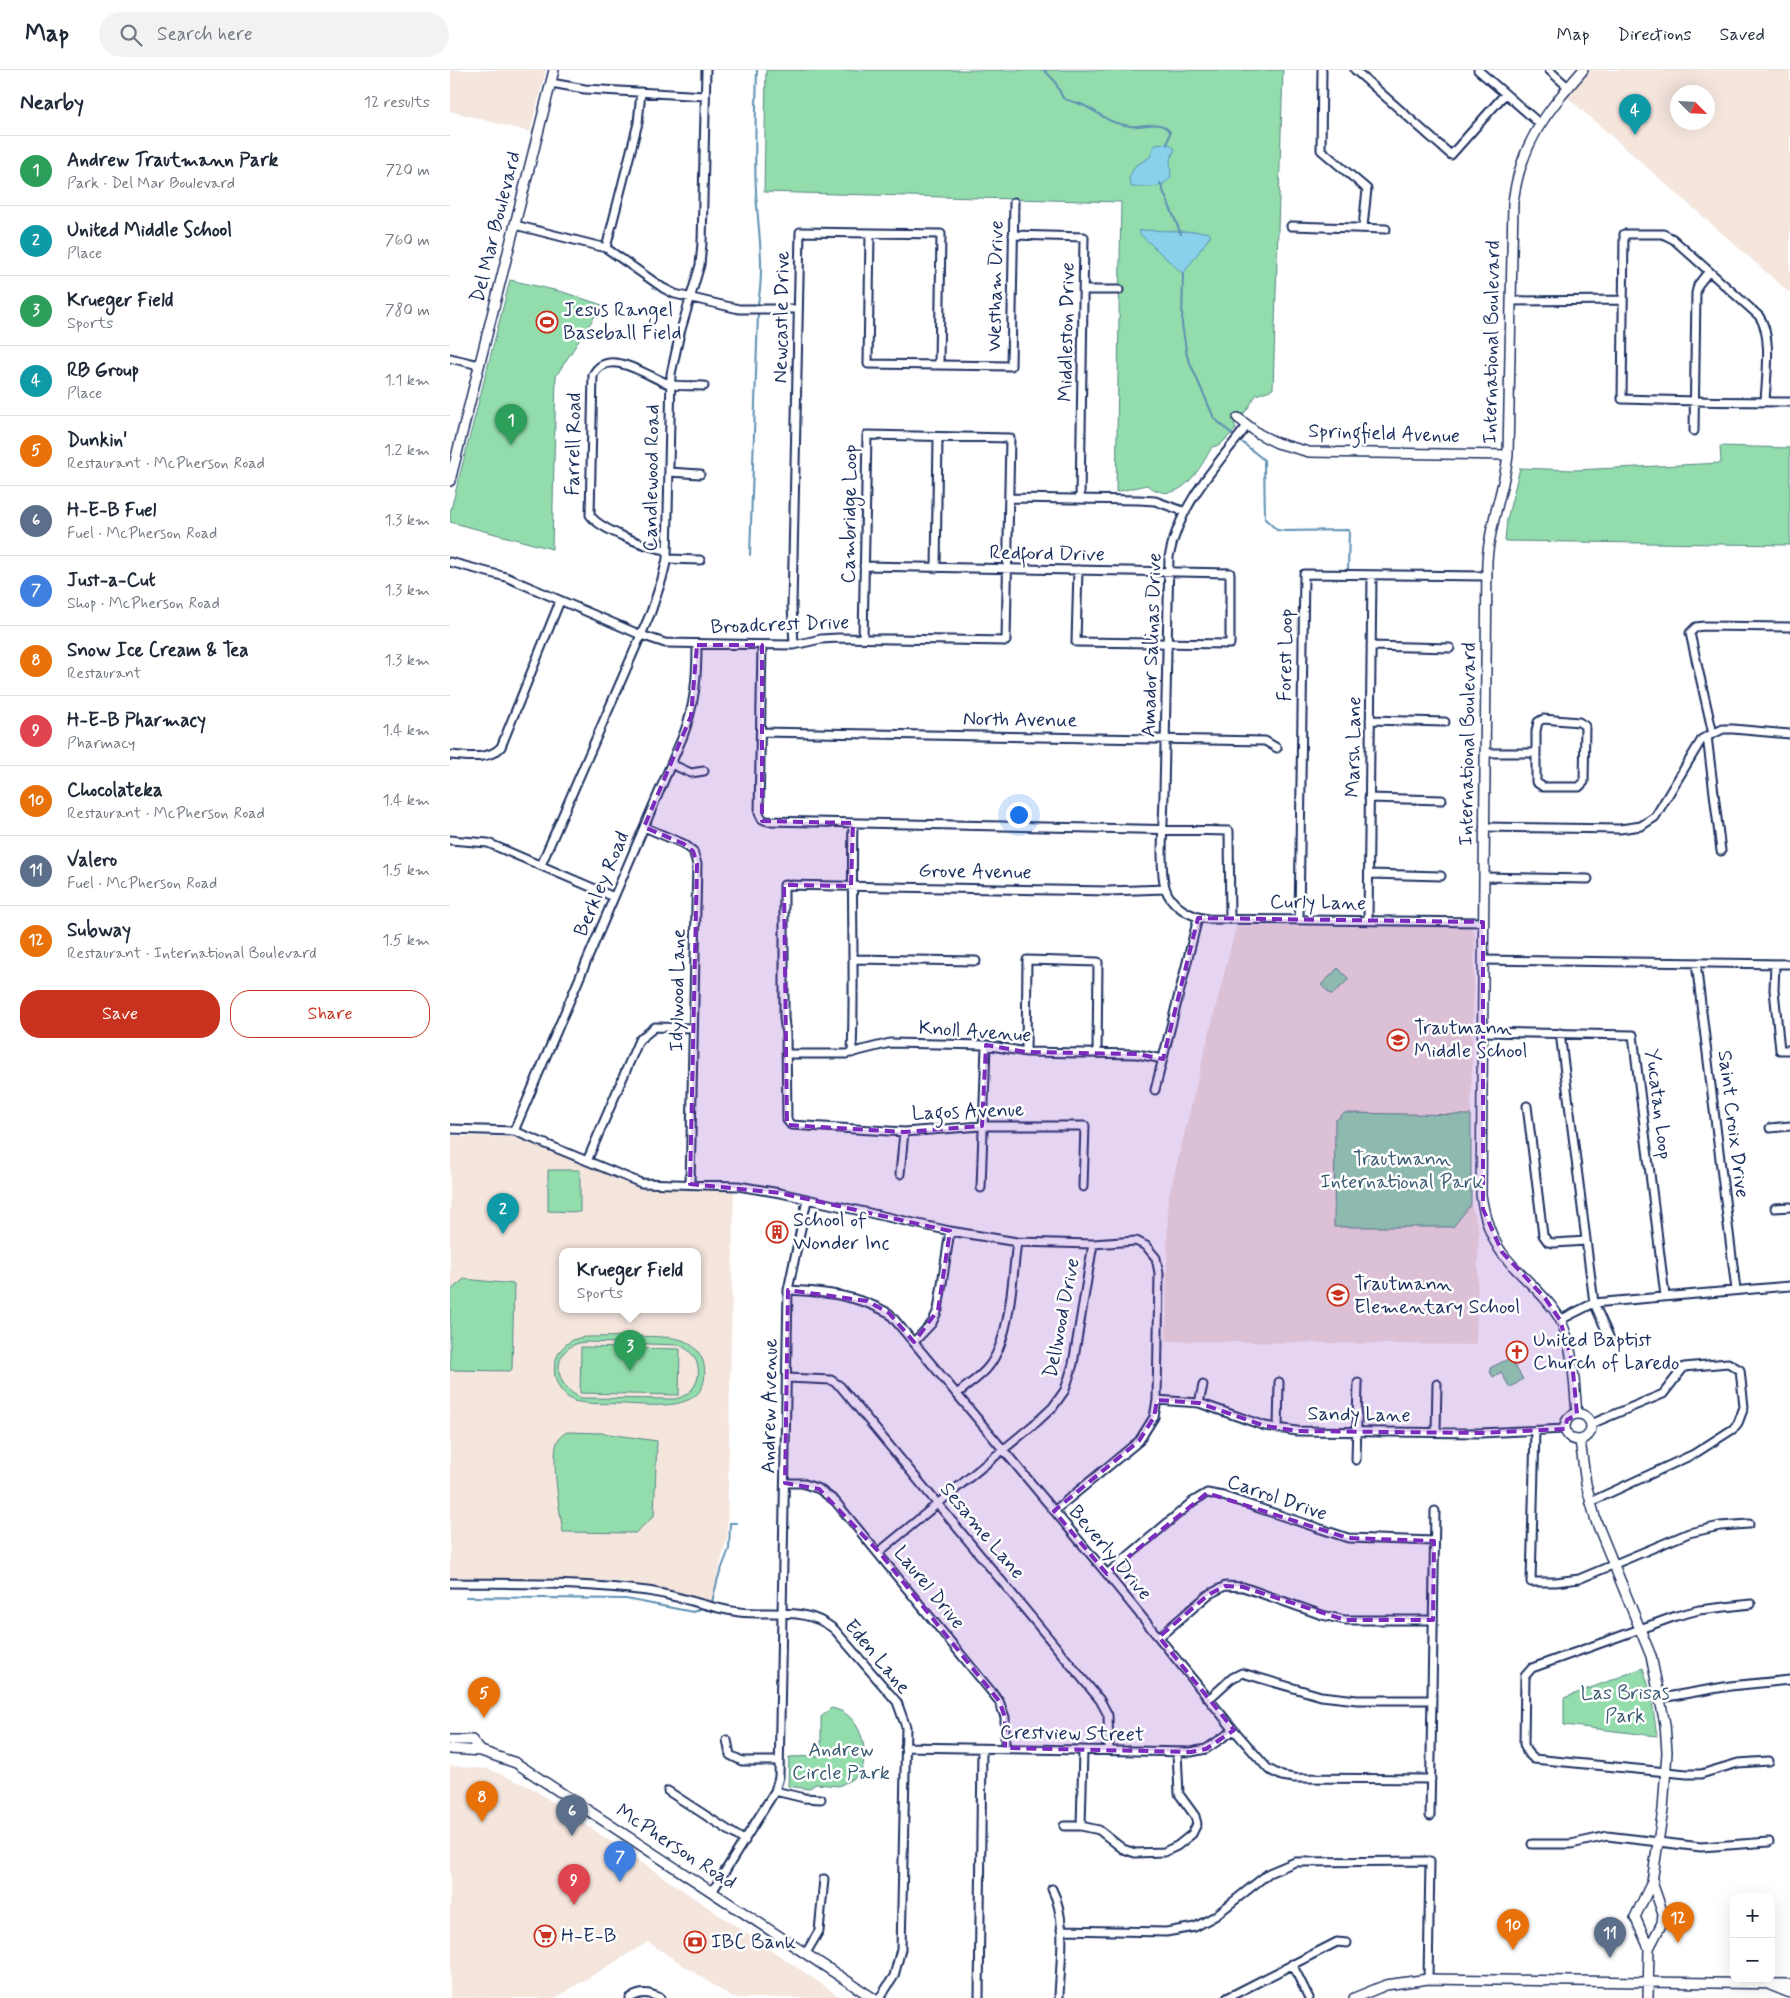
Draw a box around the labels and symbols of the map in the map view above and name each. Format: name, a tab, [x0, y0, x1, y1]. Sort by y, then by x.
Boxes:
north arrow	[1670, 85, 1715, 130]
pin: 4	[1619, 94, 1651, 135]
street label: Del Mar Boulevard	[464, 149, 528, 305]
street label: Westham Drive	[981, 220, 1011, 352]
street label: International Boulevard	[1477, 240, 1507, 444]
street label: Newcastle Drive	[767, 250, 797, 384]
street label: Middleston Drive	[1052, 262, 1082, 402]
place label: Jesus Rangel Baseball Field	[563, 297, 681, 347]
sports icon: Jesus Rangel Baseball Field	[535, 310, 559, 334]
street label: Farrell Road	[560, 392, 588, 496]
pin: 1	[495, 404, 527, 445]
street label: Candlewood Road	[637, 404, 667, 552]
street label: Springfield Avenue	[1308, 418, 1460, 452]
street label: Cambridge Loop	[835, 444, 866, 584]
street label: Redford Drive	[989, 539, 1105, 571]
street label: Amador Salinas Drive	[1135, 552, 1169, 738]
street label: Forest Loop	[1272, 608, 1300, 702]
street label: Broadcrest Drive	[710, 609, 850, 641]
street label: International Boulevard	[1453, 642, 1483, 846]
street label: Marsh Lane	[1340, 696, 1368, 798]
street label: North Avenue	[963, 706, 1078, 734]
your location	[1006, 802, 1032, 828]
street label: Berkley Road	[568, 827, 636, 941]
street label: Grove Avenue	[918, 858, 1032, 886]
street label: Curly Lane	[1270, 889, 1366, 917]
street label: Idylwood Lane	[663, 928, 693, 1052]
street label: Knoll Avenue	[918, 1015, 1032, 1049]
place label: Trautmann Middle School	[1414, 1015, 1527, 1065]
school or university icon: Trautmann Middle School	[1386, 1028, 1410, 1052]
street label: Yucatan Loop	[1638, 1047, 1678, 1161]
street label: Saint Croix Drive	[1711, 1049, 1755, 1199]
street label: Lagos Avenue	[911, 1097, 1025, 1129]
park label: Trautmann International Park	[1320, 1146, 1484, 1196]
pin: 2	[487, 1193, 519, 1234]
place label: School of Wonder Inc	[793, 1207, 889, 1257]
building icon: School of Wonder Inc	[765, 1220, 789, 1244]
street label: Dellwood Drive	[1037, 1256, 1087, 1380]
place label: Trautmann Elementary School	[1354, 1271, 1520, 1321]
school or university icon: Trautmann Elementary School	[1326, 1283, 1350, 1307]
place label: United Baptist Church of Laredo	[1533, 1327, 1680, 1377]
pin: 3	[614, 1330, 646, 1371]
street label: Andrew Avenue	[755, 1338, 785, 1474]
church icon: United Baptist Church of Laredo	[1505, 1340, 1529, 1364]
street label: Sandy Lane	[1307, 1401, 1411, 1429]
street label: Carrol Drive	[1223, 1468, 1331, 1528]
street label: Sesame Lane	[933, 1477, 1031, 1585]
street label: Beverly Drive	[1062, 1500, 1158, 1606]
street label: Laurel Drive	[887, 1541, 971, 1635]
street label: Eden Lane	[838, 1614, 916, 1700]
pin: 5	[468, 1677, 500, 1718]
park label: Las Brisas Park	[1580, 1680, 1670, 1730]
street label: Crestview Street	[1000, 1719, 1144, 1749]
park label: Andrew Circle Park	[792, 1737, 890, 1787]
pin: 8	[466, 1781, 498, 1822]
pin: 6	[556, 1795, 588, 1836]
street label: McPherson Road	[610, 1798, 742, 1896]
pin: 7	[604, 1841, 636, 1882]
pin: 9	[558, 1864, 590, 1905]
pin: 12	[1662, 1902, 1694, 1943]
pin: 10	[1497, 1909, 1529, 1950]
pin: 11	[1594, 1917, 1626, 1958]
place label: H-E-B	[561, 1923, 616, 1950]
supermarket icon: H-E-B	[533, 1924, 557, 1948]
place label: IBC Bank	[711, 1929, 796, 1956]
bank icon: IBC Bank	[683, 1930, 707, 1954]

